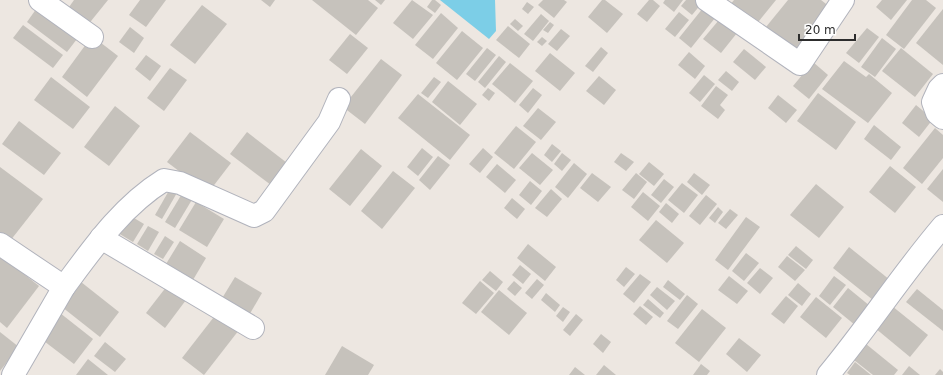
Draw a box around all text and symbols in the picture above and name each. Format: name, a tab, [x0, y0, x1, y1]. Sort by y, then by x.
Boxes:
scale bar	[799, 16, 855, 42]
text: 20 m	[805, 23, 836, 37]

